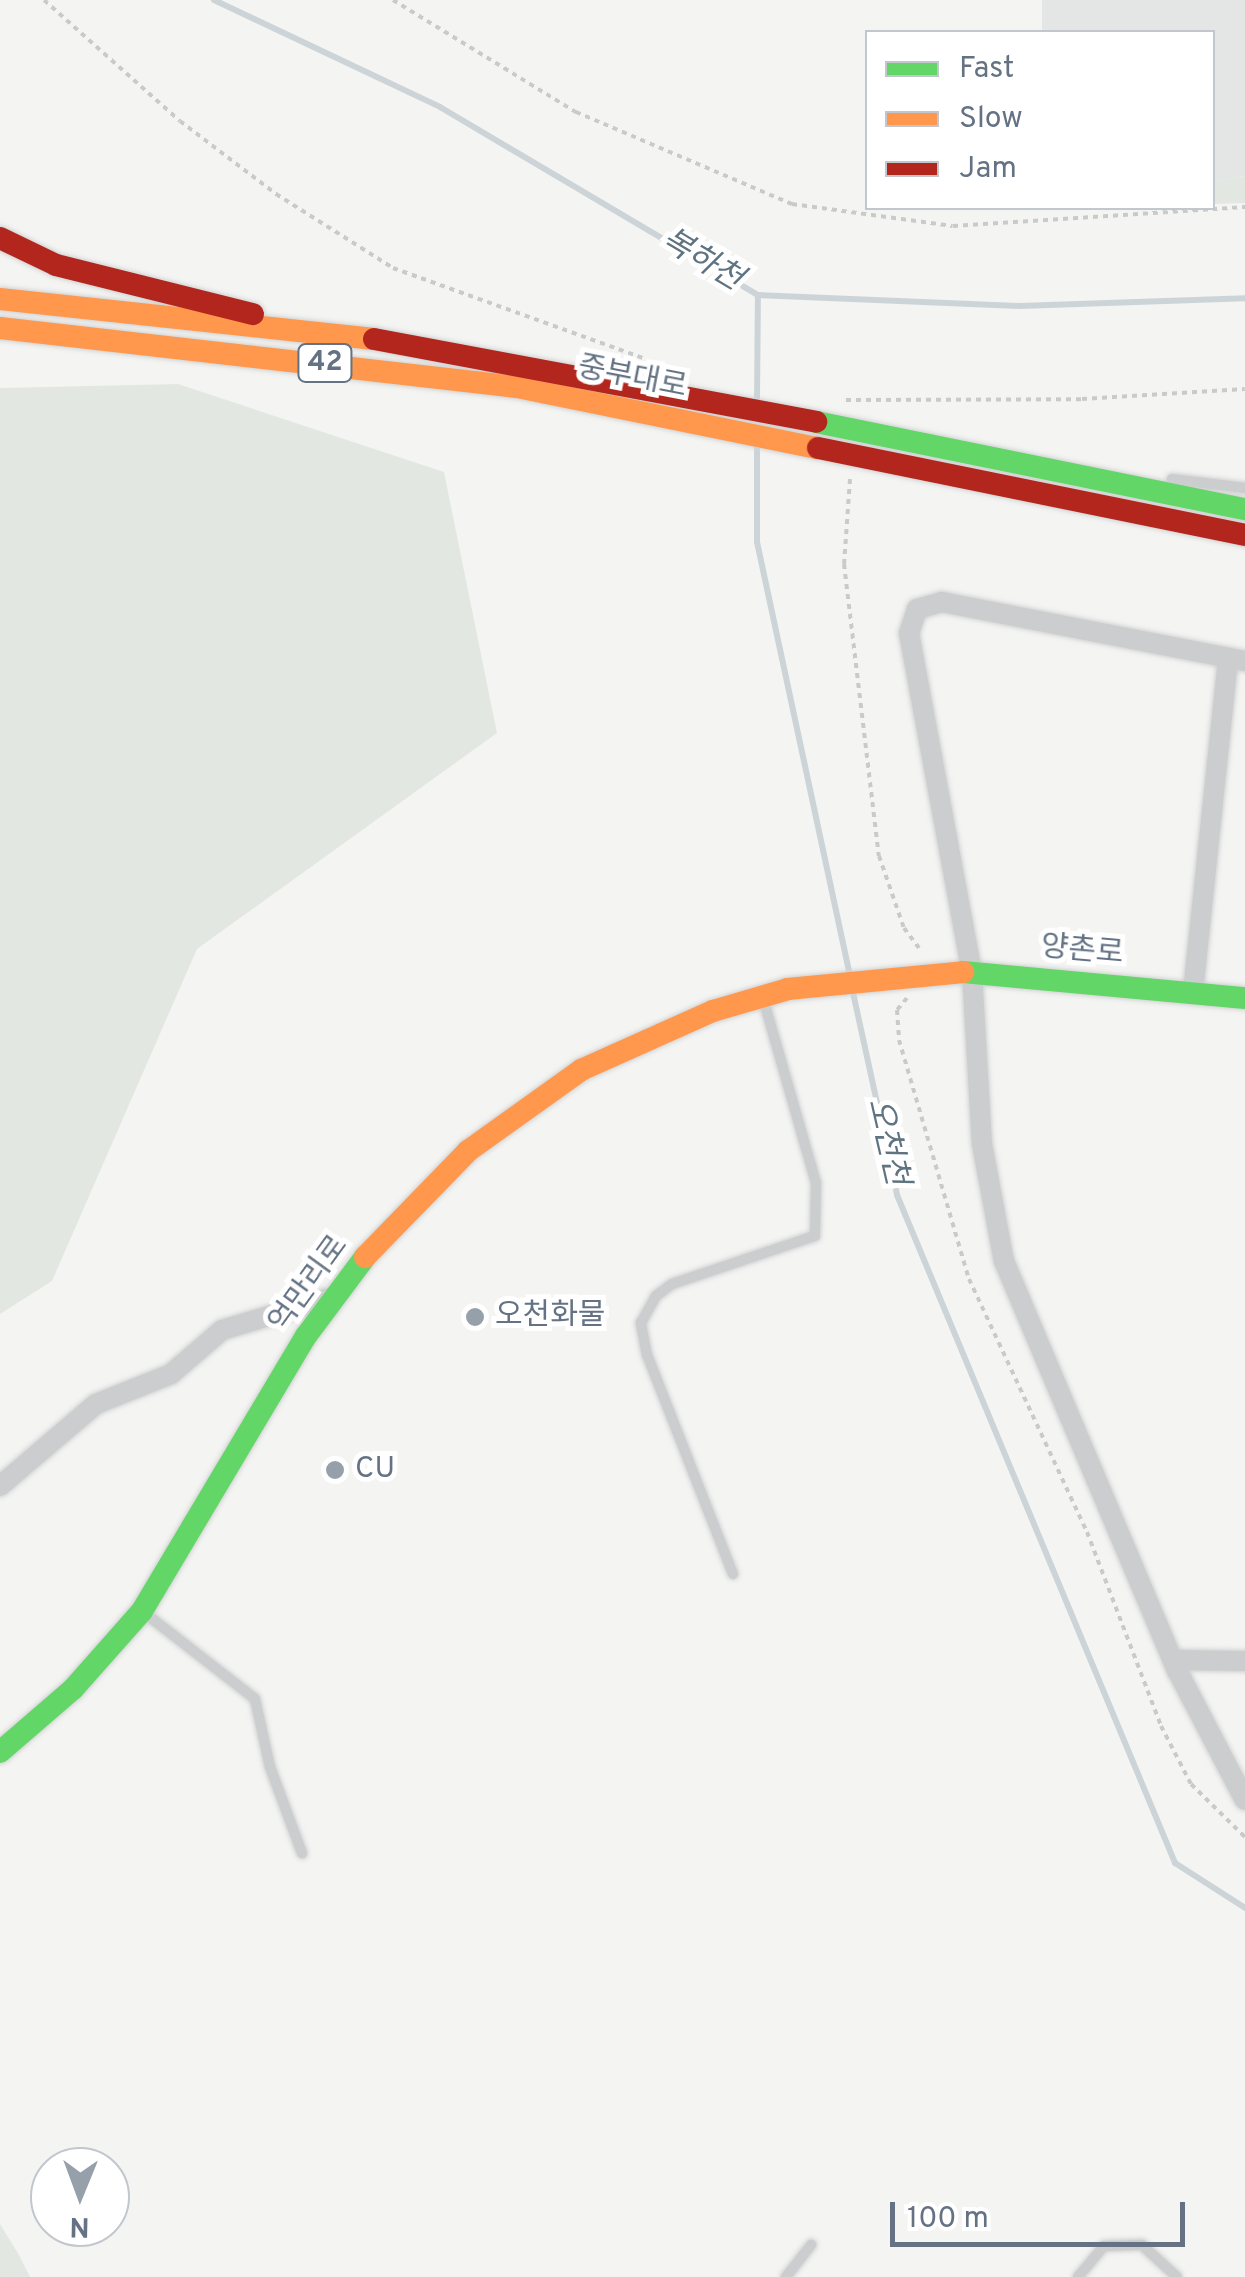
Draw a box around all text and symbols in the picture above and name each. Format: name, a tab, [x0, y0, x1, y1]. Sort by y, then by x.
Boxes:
legend	[865, 30, 1215, 210]
text: Fast	[959, 51, 1014, 88]
text: Slow	[959, 101, 1023, 138]
text: Jam	[959, 151, 1017, 188]
water label: 복하천	[653, 222, 749, 300]
road number: 42	[295, 340, 355, 386]
street label: 중부대로	[574, 351, 690, 407]
street label: 양촌로	[1039, 930, 1125, 974]
water label: 오천천	[857, 1095, 915, 1189]
street label: 억만리로	[263, 1230, 357, 1340]
place label: 오천화물	[495, 1299, 605, 1335]
marker: 오천화물	[464, 1306, 486, 1328]
place label: CU	[355, 1452, 395, 1488]
marker: CU	[324, 1459, 346, 1481]
north arrow	[30, 2147, 130, 2247]
scale bar	[895, 2182, 1190, 2244]
text: 100 m	[907, 2201, 989, 2238]
text: N	[69, 2207, 90, 2243]

